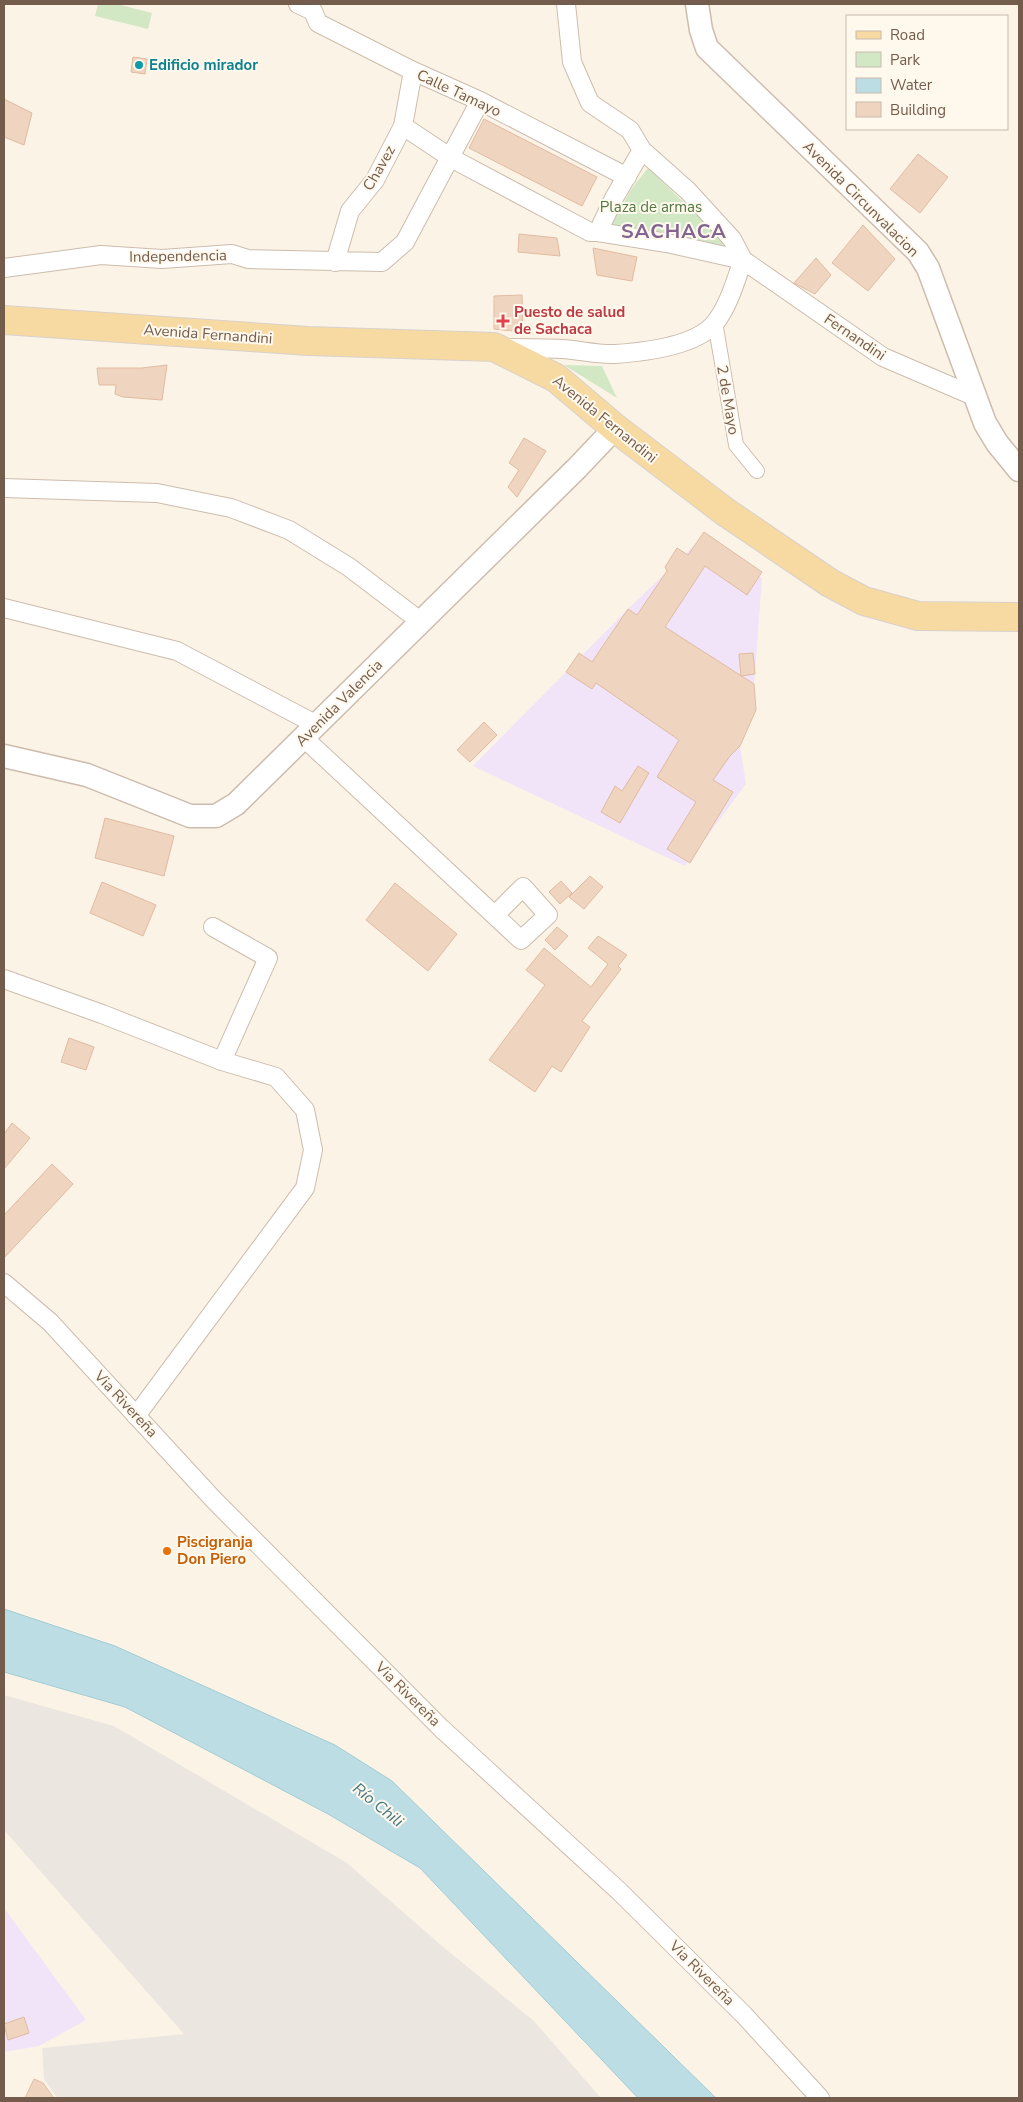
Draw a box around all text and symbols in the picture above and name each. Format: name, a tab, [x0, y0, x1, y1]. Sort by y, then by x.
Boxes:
legend	[846, 15, 1008, 130]
text: Road	[890, 25, 925, 45]
text: Park	[890, 50, 920, 70]
place label: Edificio mirador	[149, 55, 258, 75]
marker: Edificio mirador	[133, 59, 145, 71]
street label: Calle Tamayo	[414, 65, 504, 121]
text: Water	[890, 75, 933, 95]
text: Building	[890, 100, 946, 120]
street label: Avenida Circunvalacion	[799, 137, 923, 261]
street label: Chavez	[358, 142, 400, 194]
park label: Plaza de armas	[600, 197, 702, 217]
district label: SACHACA	[621, 218, 727, 245]
street label: Independencia	[129, 245, 227, 267]
place label: Puesto de salud de Sachaca	[514, 302, 625, 339]
street label: Fernandini	[820, 309, 890, 365]
marker: Puesto de salud de Sachaca	[496, 314, 510, 328]
street label: Avenida Fernandini	[143, 320, 273, 348]
street label: 2 de Mayo	[712, 364, 744, 436]
street label: Avenida Fernandini	[549, 371, 661, 467]
street label: Avenida Valencia	[291, 655, 387, 751]
street label: Via Rivereña	[89, 1366, 162, 1442]
place label: Piscigranja Don Piero	[177, 1532, 253, 1569]
marker: Piscigranja Don Piero	[161, 1545, 173, 1557]
street label: Via Rivereña	[370, 1656, 445, 1731]
water label: Río Chili	[348, 1778, 408, 1832]
street label: Via Rivereña	[664, 1935, 739, 2010]

